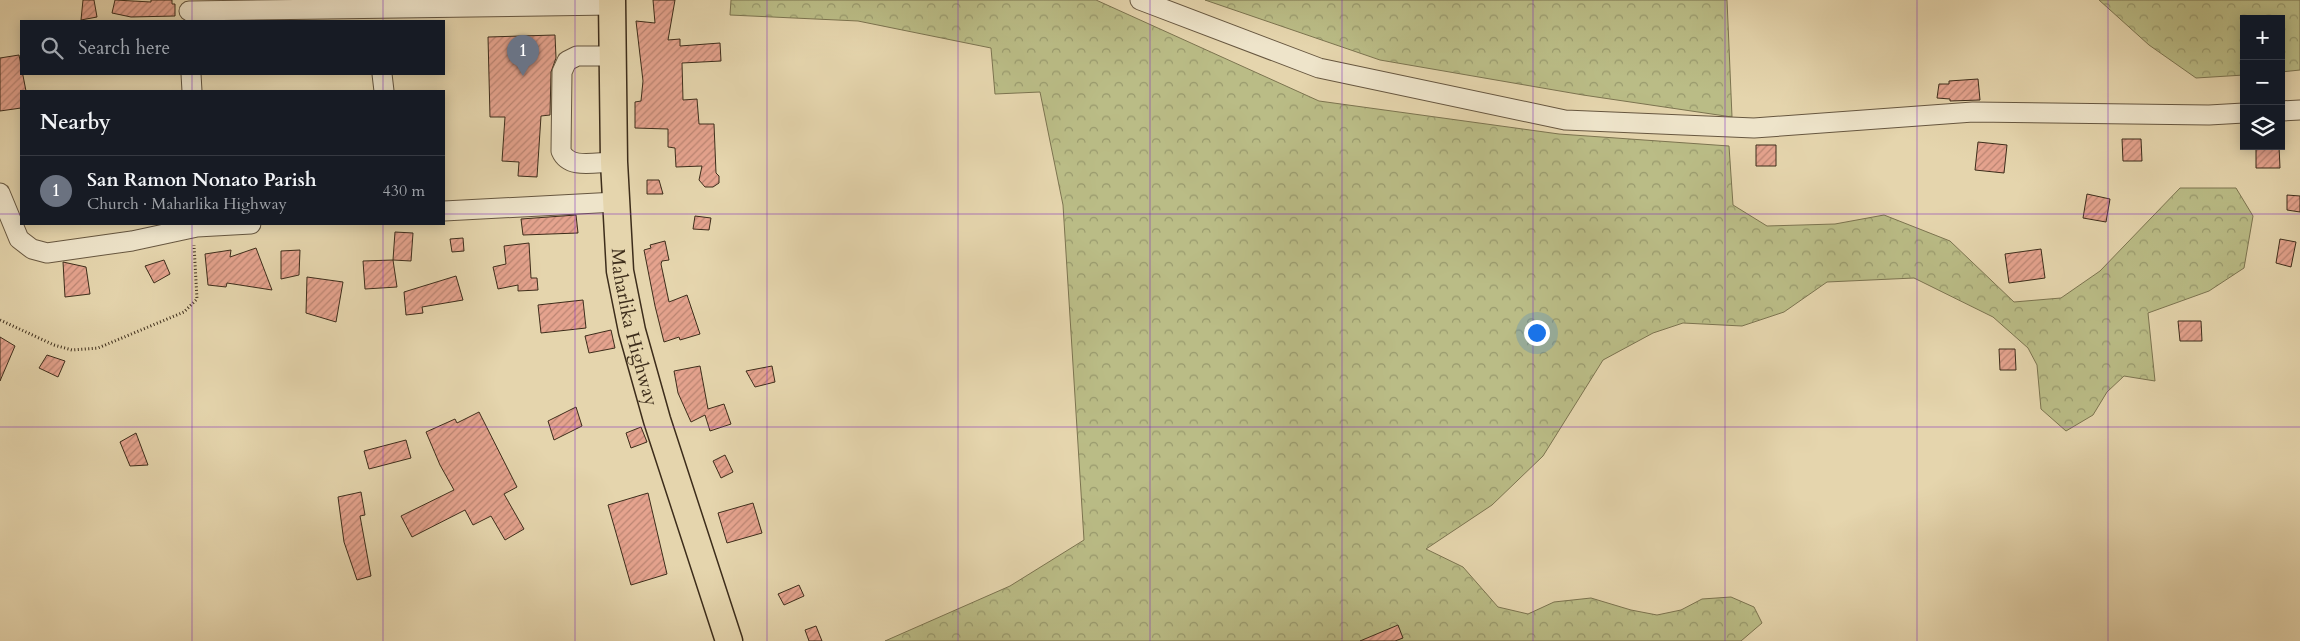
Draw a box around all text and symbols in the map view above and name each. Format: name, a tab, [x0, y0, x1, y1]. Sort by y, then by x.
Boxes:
map controls	[2240, 15, 2285, 150]
button: +	[2240, 15, 2285, 60]
search box	[20, 20, 445, 75]
icon: search	[38, 34, 66, 62]
text: Search here	[78, 35, 170, 61]
pin: 1	[507, 35, 539, 76]
button: −	[2240, 60, 2285, 105]
button: layers	[2240, 105, 2285, 150]
text: Nearby	[40, 108, 111, 137]
text: San Ramon Nonato Parish	[87, 167, 317, 193]
text: 1	[52, 180, 60, 202]
text: 430 m	[383, 180, 425, 202]
text: Church · Maharlika Highway	[87, 193, 287, 215]
street label: Maharlika Highway	[605, 248, 664, 409]
your location	[1524, 320, 1550, 346]

